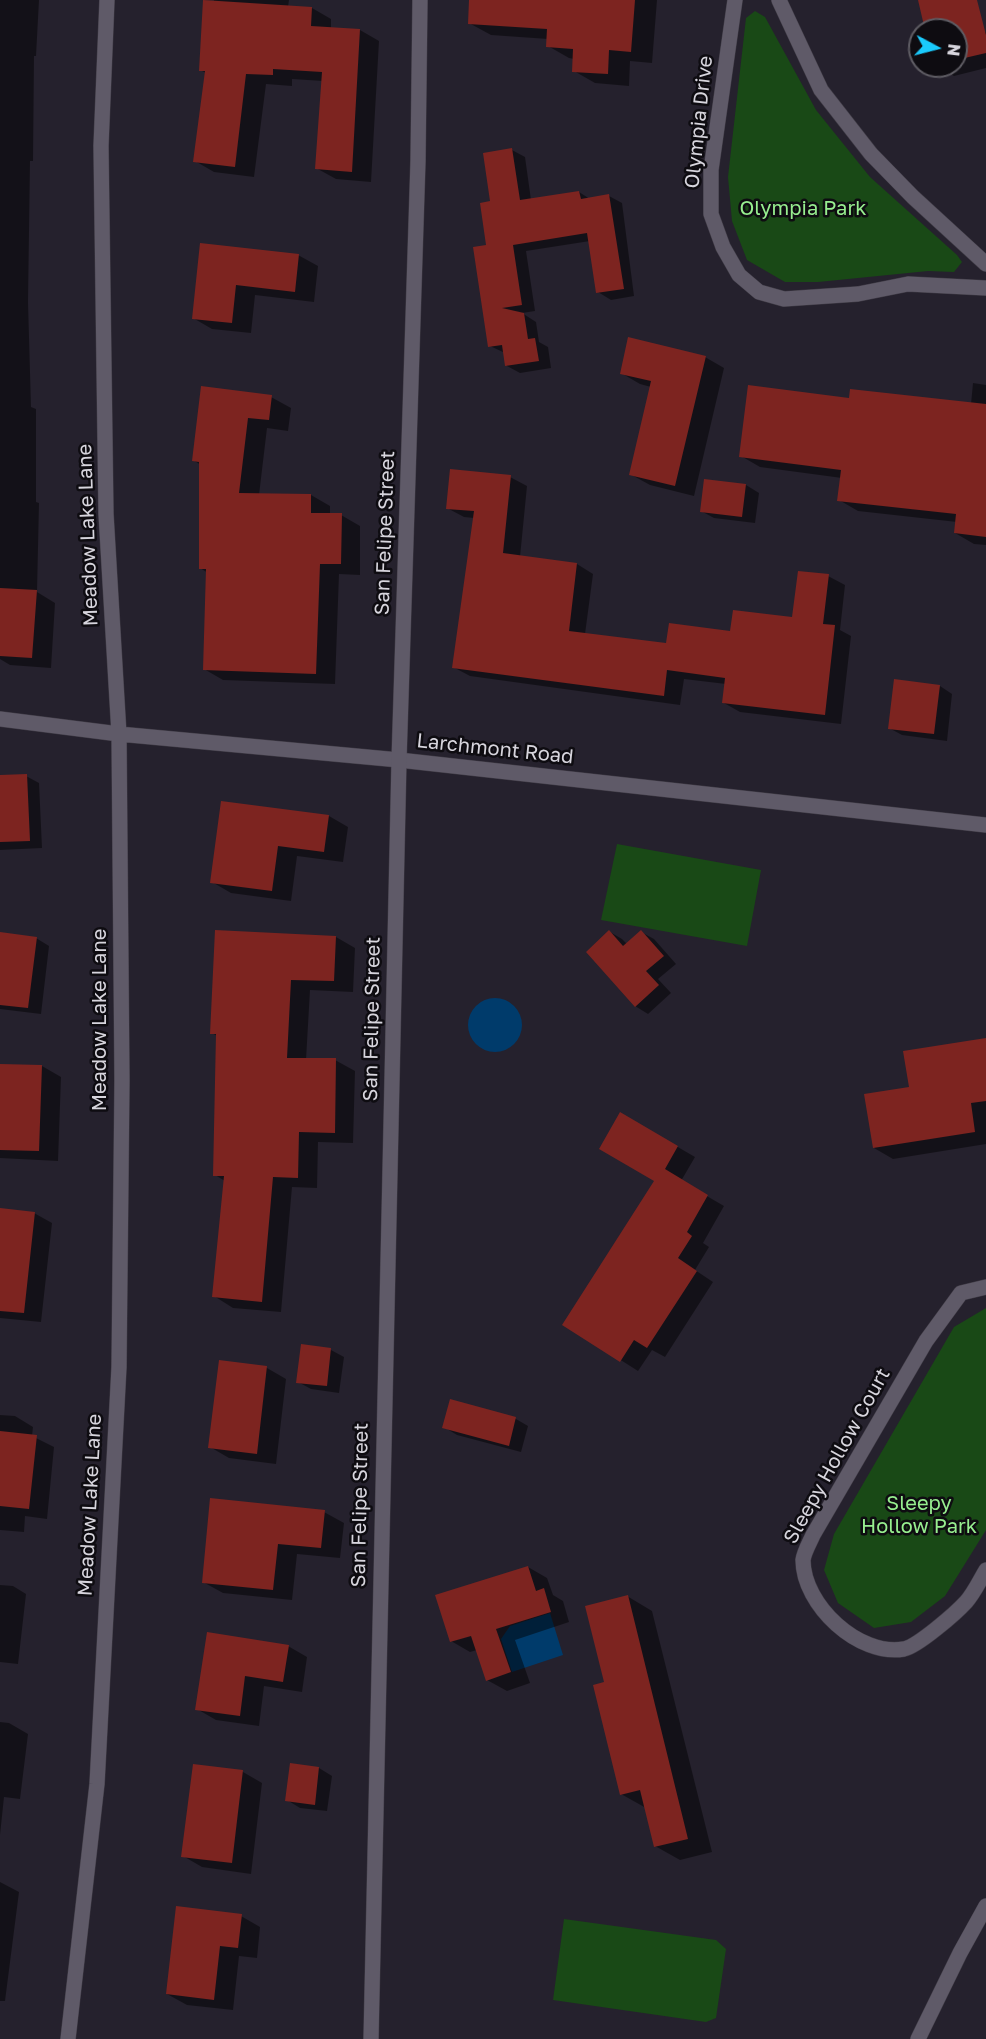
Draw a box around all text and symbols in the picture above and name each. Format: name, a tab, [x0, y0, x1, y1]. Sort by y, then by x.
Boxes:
north arrow	[908, 18, 968, 78]
text: N	[943, 43, 965, 57]
street label: Olympia Drive	[680, 55, 718, 189]
park label: Olympia Park	[740, 197, 866, 221]
street label: Meadow Lake Lane	[73, 443, 103, 627]
street label: San Felipe Street	[370, 450, 400, 616]
street label: Larchmont Road	[415, 729, 575, 769]
street label: Meadow Lake Lane	[88, 929, 112, 1111]
street label: San Felipe Street	[359, 937, 385, 1101]
street label: Sleepy Hollow Court	[779, 1364, 895, 1548]
street label: Meadow Lake Lane	[73, 1413, 107, 1597]
street label: San Felipe Street	[347, 1423, 373, 1587]
park label: Sleepy Hollow Park	[861, 1492, 977, 1539]

